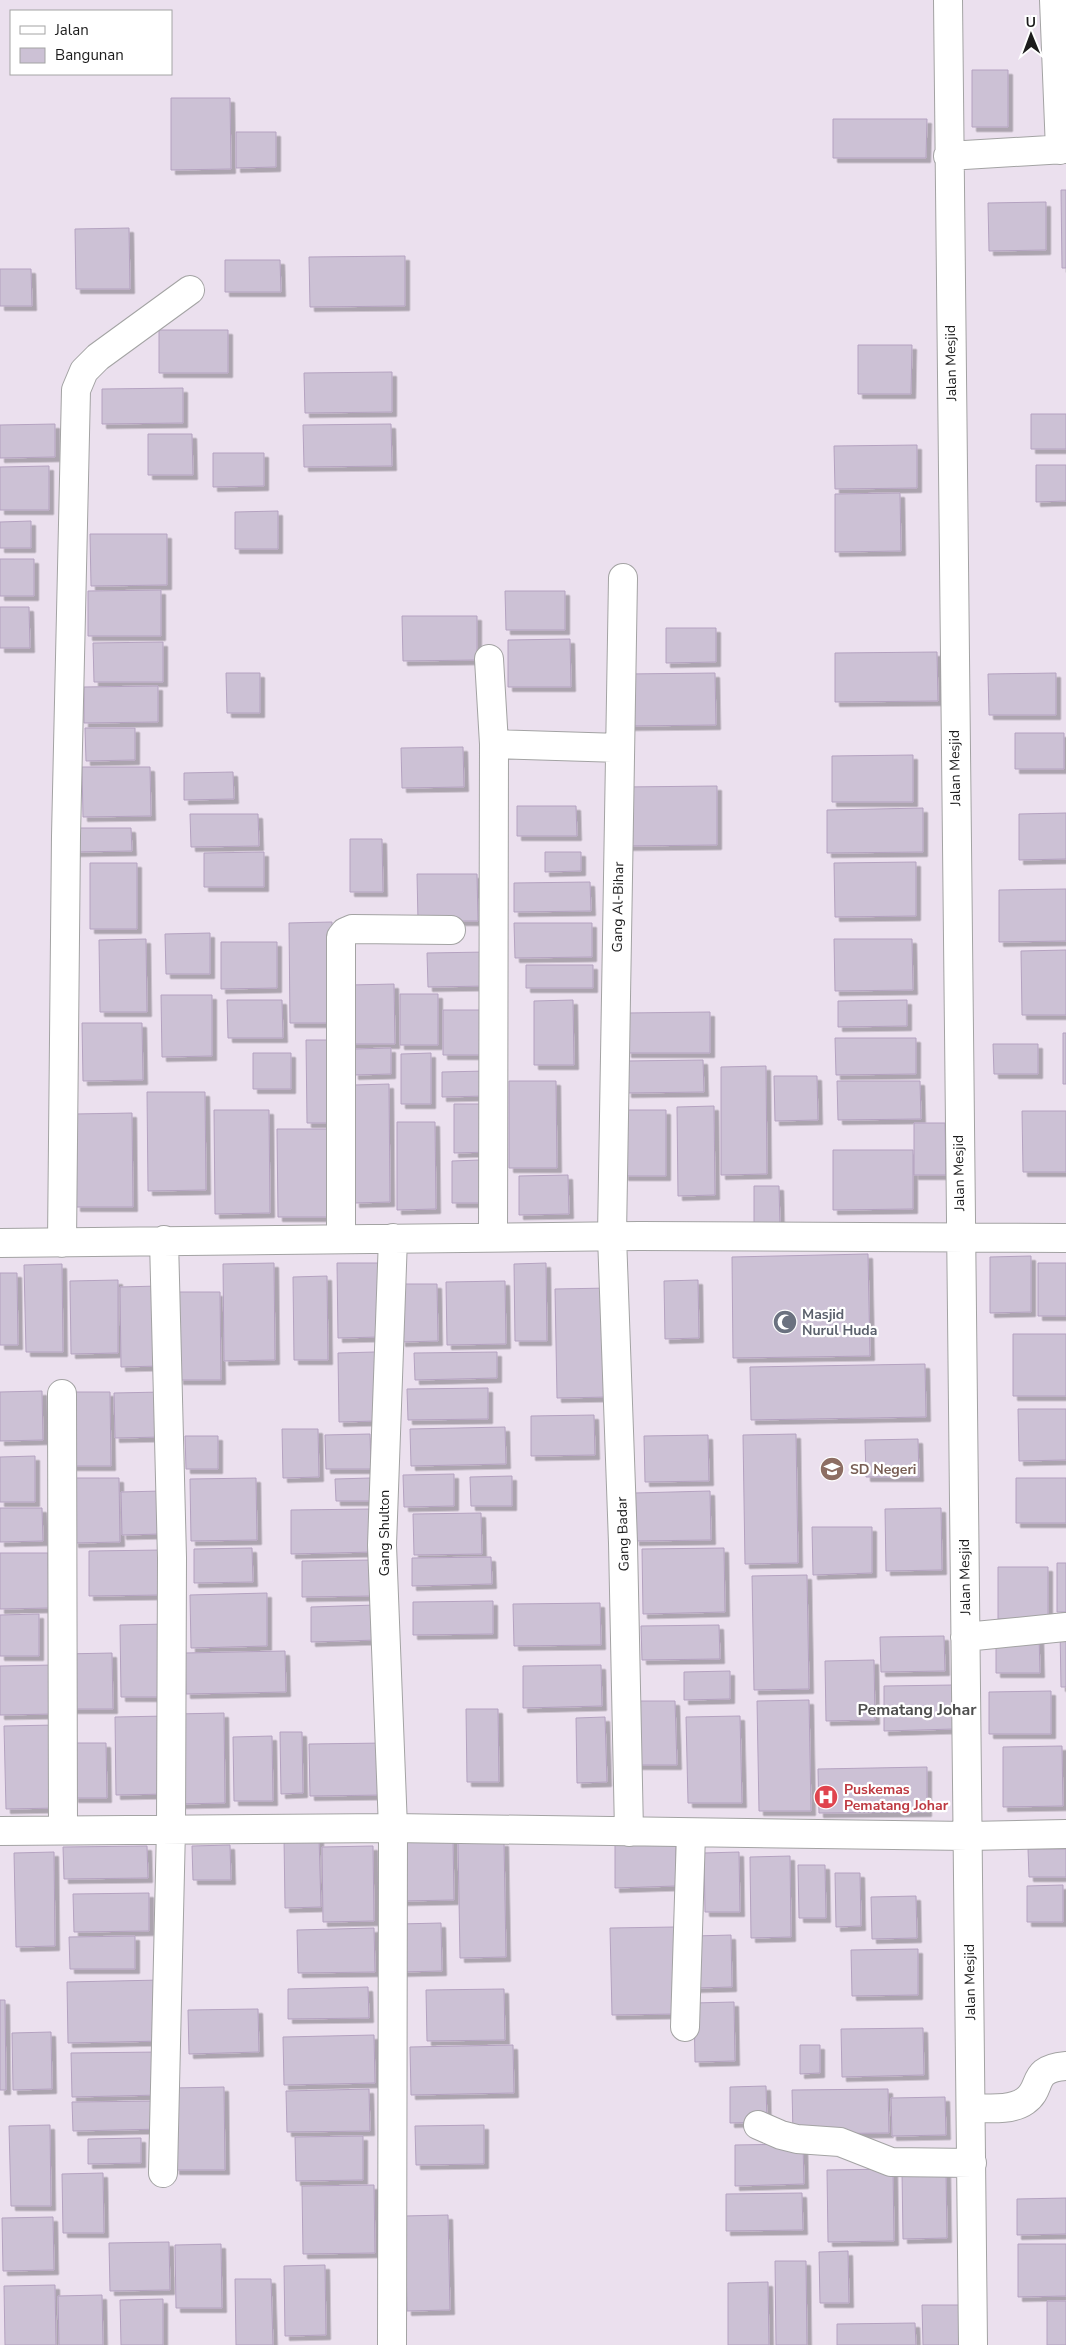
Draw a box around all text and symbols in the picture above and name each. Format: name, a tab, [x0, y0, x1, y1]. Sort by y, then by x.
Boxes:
legend	[10, 10, 172, 75]
north arrow	[1006, 10, 1056, 60]
text: U	[1025, 13, 1036, 32]
text: Jalan	[54, 20, 89, 40]
text: Bangunan	[55, 45, 124, 65]
street label: Jalan Mesjid	[941, 325, 961, 402]
street label: Jalan Mesjid	[945, 730, 965, 807]
street label: Gang Al-Bihar	[608, 862, 628, 952]
street label: Jalan Mesjid	[949, 1135, 969, 1212]
place label: Masjid Nurul Huda	[802, 1305, 877, 1340]
mosque icon: Masjid Nurul Huda	[772, 1309, 798, 1335]
school or university icon: SD Negeri	[819, 1456, 845, 1482]
place label: SD Negeri	[850, 1460, 916, 1479]
street label: Gang Shulton	[375, 1490, 394, 1576]
street label: Gang Badar	[612, 1496, 634, 1572]
street label: Jalan Mesjid	[955, 1539, 975, 1616]
district label: Pematang Johar	[857, 1699, 977, 1721]
place label: Puskemas Pematang Johar	[844, 1780, 949, 1815]
hospital icon: Puskemas Pematang Johar	[813, 1784, 839, 1810]
street label: Jalan Mesjid	[960, 1944, 980, 2021]

